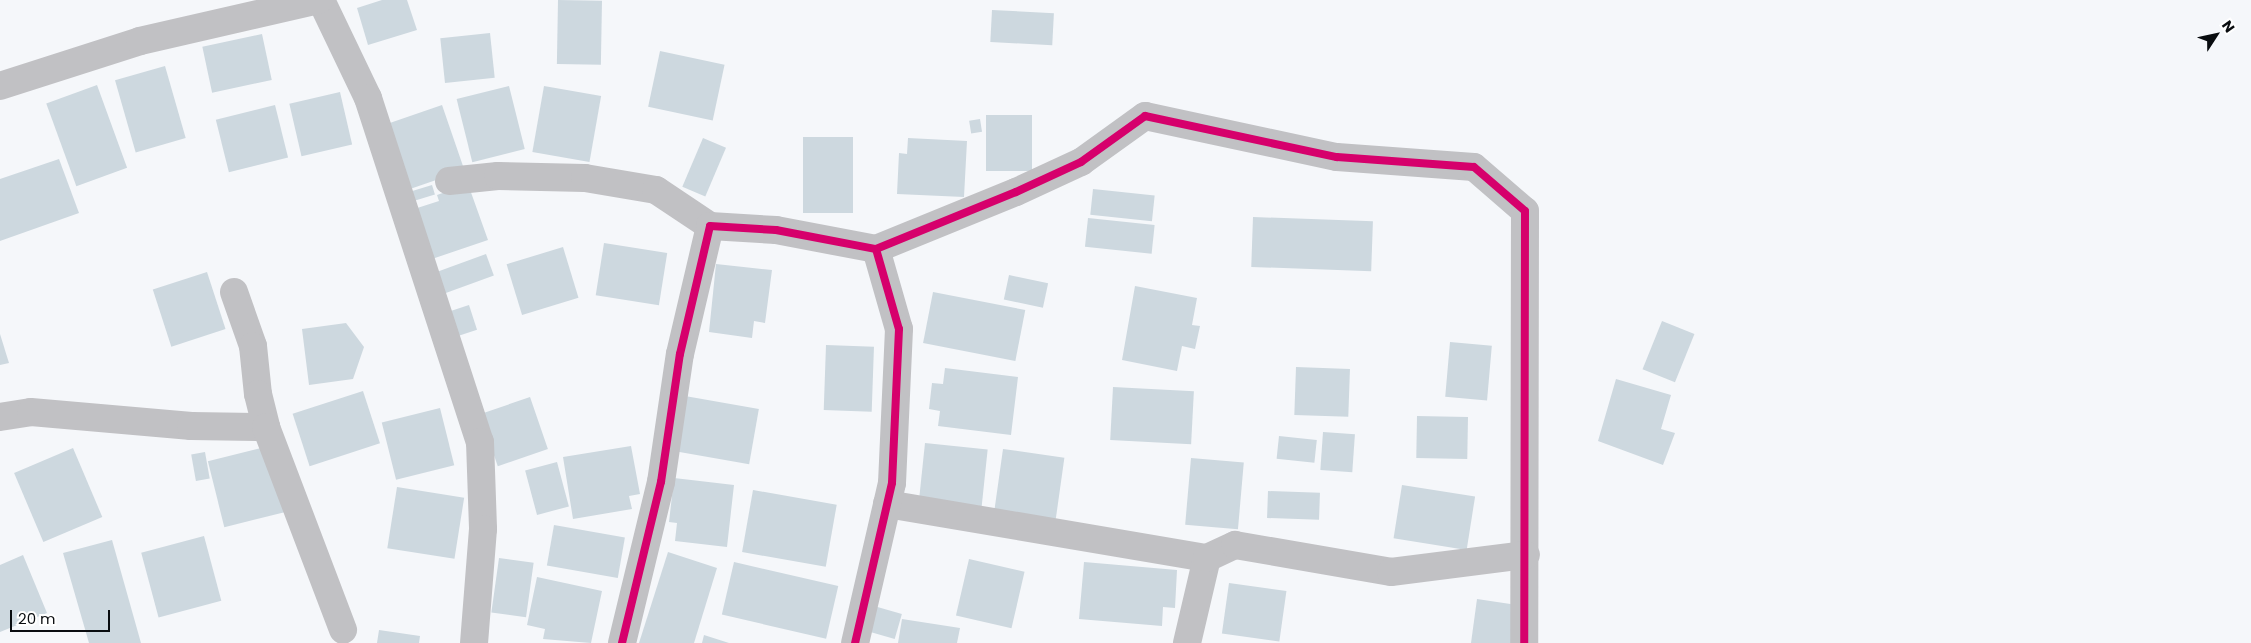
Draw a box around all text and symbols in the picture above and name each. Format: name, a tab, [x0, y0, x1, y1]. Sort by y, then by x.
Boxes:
north arrow	[2191, 10, 2241, 60]
text: N	[2217, 16, 2239, 36]
scale bar	[12, 600, 112, 632]
text: 20 m	[18, 608, 56, 629]

